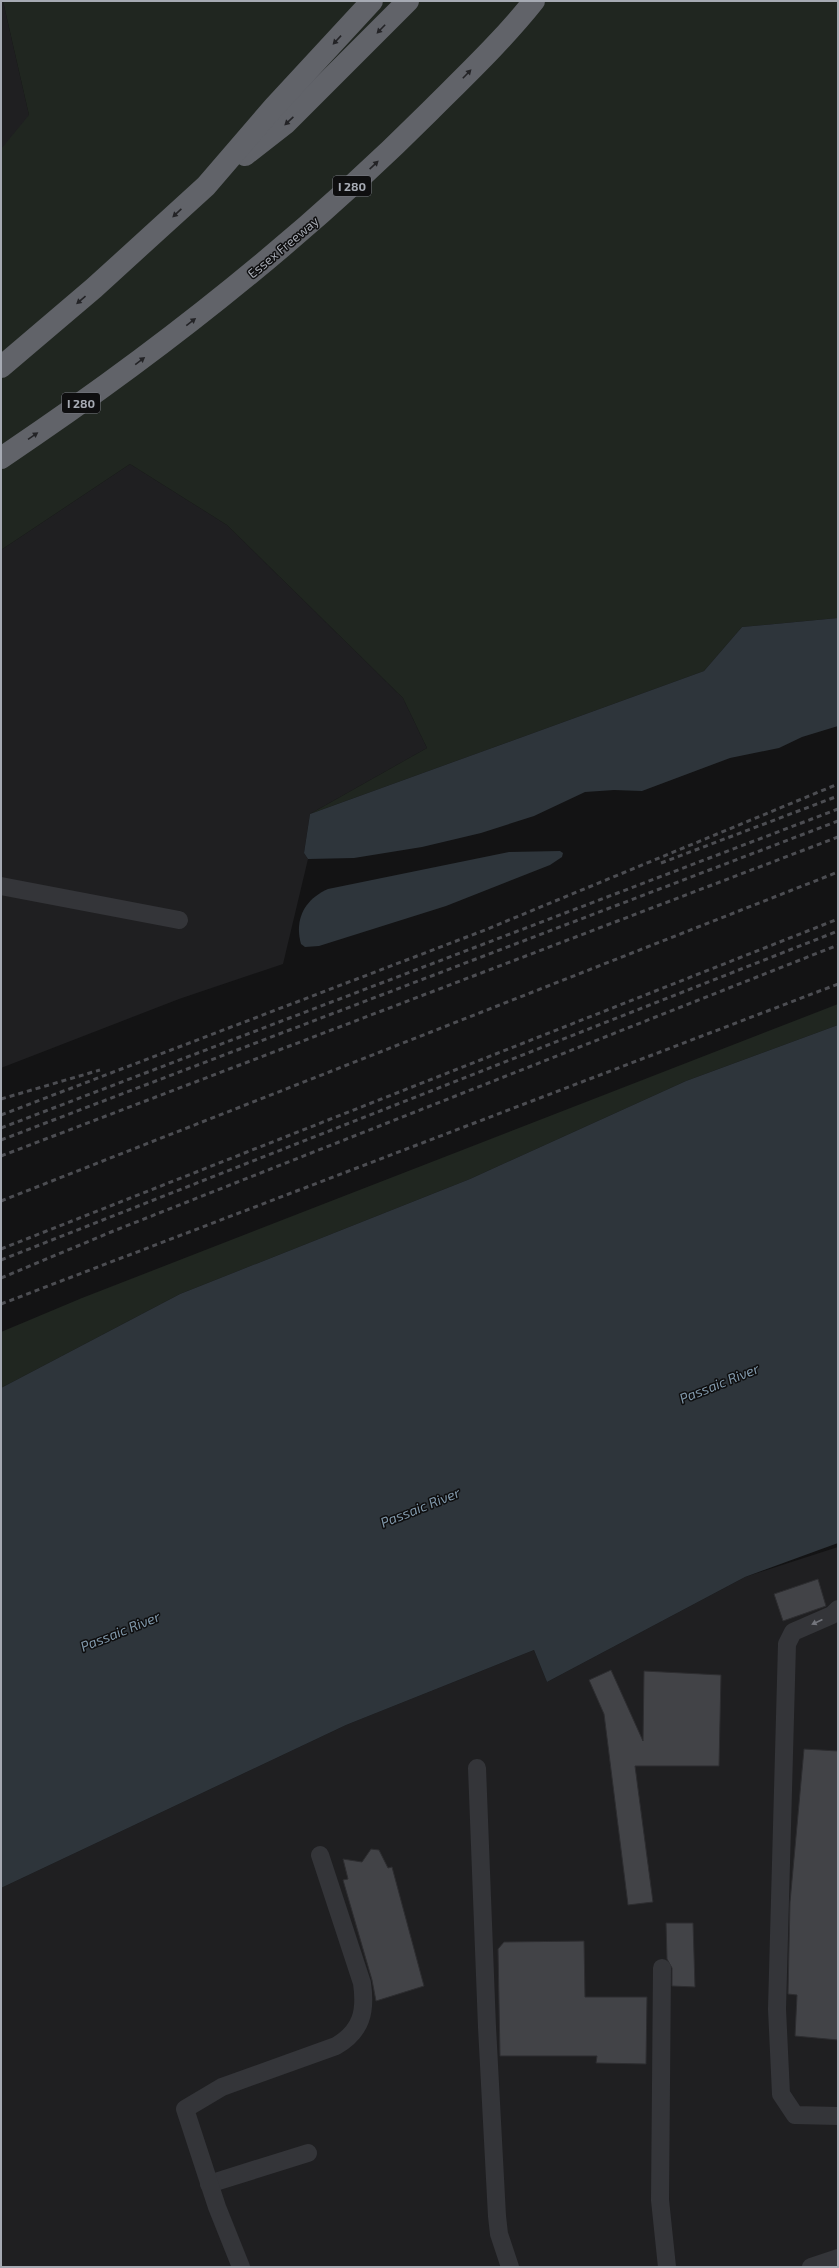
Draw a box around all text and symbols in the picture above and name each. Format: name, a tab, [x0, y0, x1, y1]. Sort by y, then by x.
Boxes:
one-way arrow	[376, 24, 386, 34]
one-way arrow	[332, 35, 342, 45]
one-way arrow	[462, 69, 472, 79]
one-way arrow	[283, 116, 294, 125]
one-way arrow	[369, 160, 379, 170]
road number: I 280	[333, 176, 371, 196]
one-way arrow	[172, 208, 182, 217]
street label: Essex Freeway	[244, 213, 322, 281]
one-way arrow	[75, 295, 86, 304]
one-way arrow	[185, 318, 196, 327]
one-way arrow	[134, 357, 145, 365]
road number: I 280	[62, 393, 100, 413]
one-way arrow	[28, 432, 39, 440]
water label: Passaic River	[677, 1359, 762, 1407]
water label: Passaic River	[378, 1483, 463, 1531]
water label: Passaic River	[78, 1607, 163, 1655]
one-way arrow	[811, 1619, 822, 1625]

